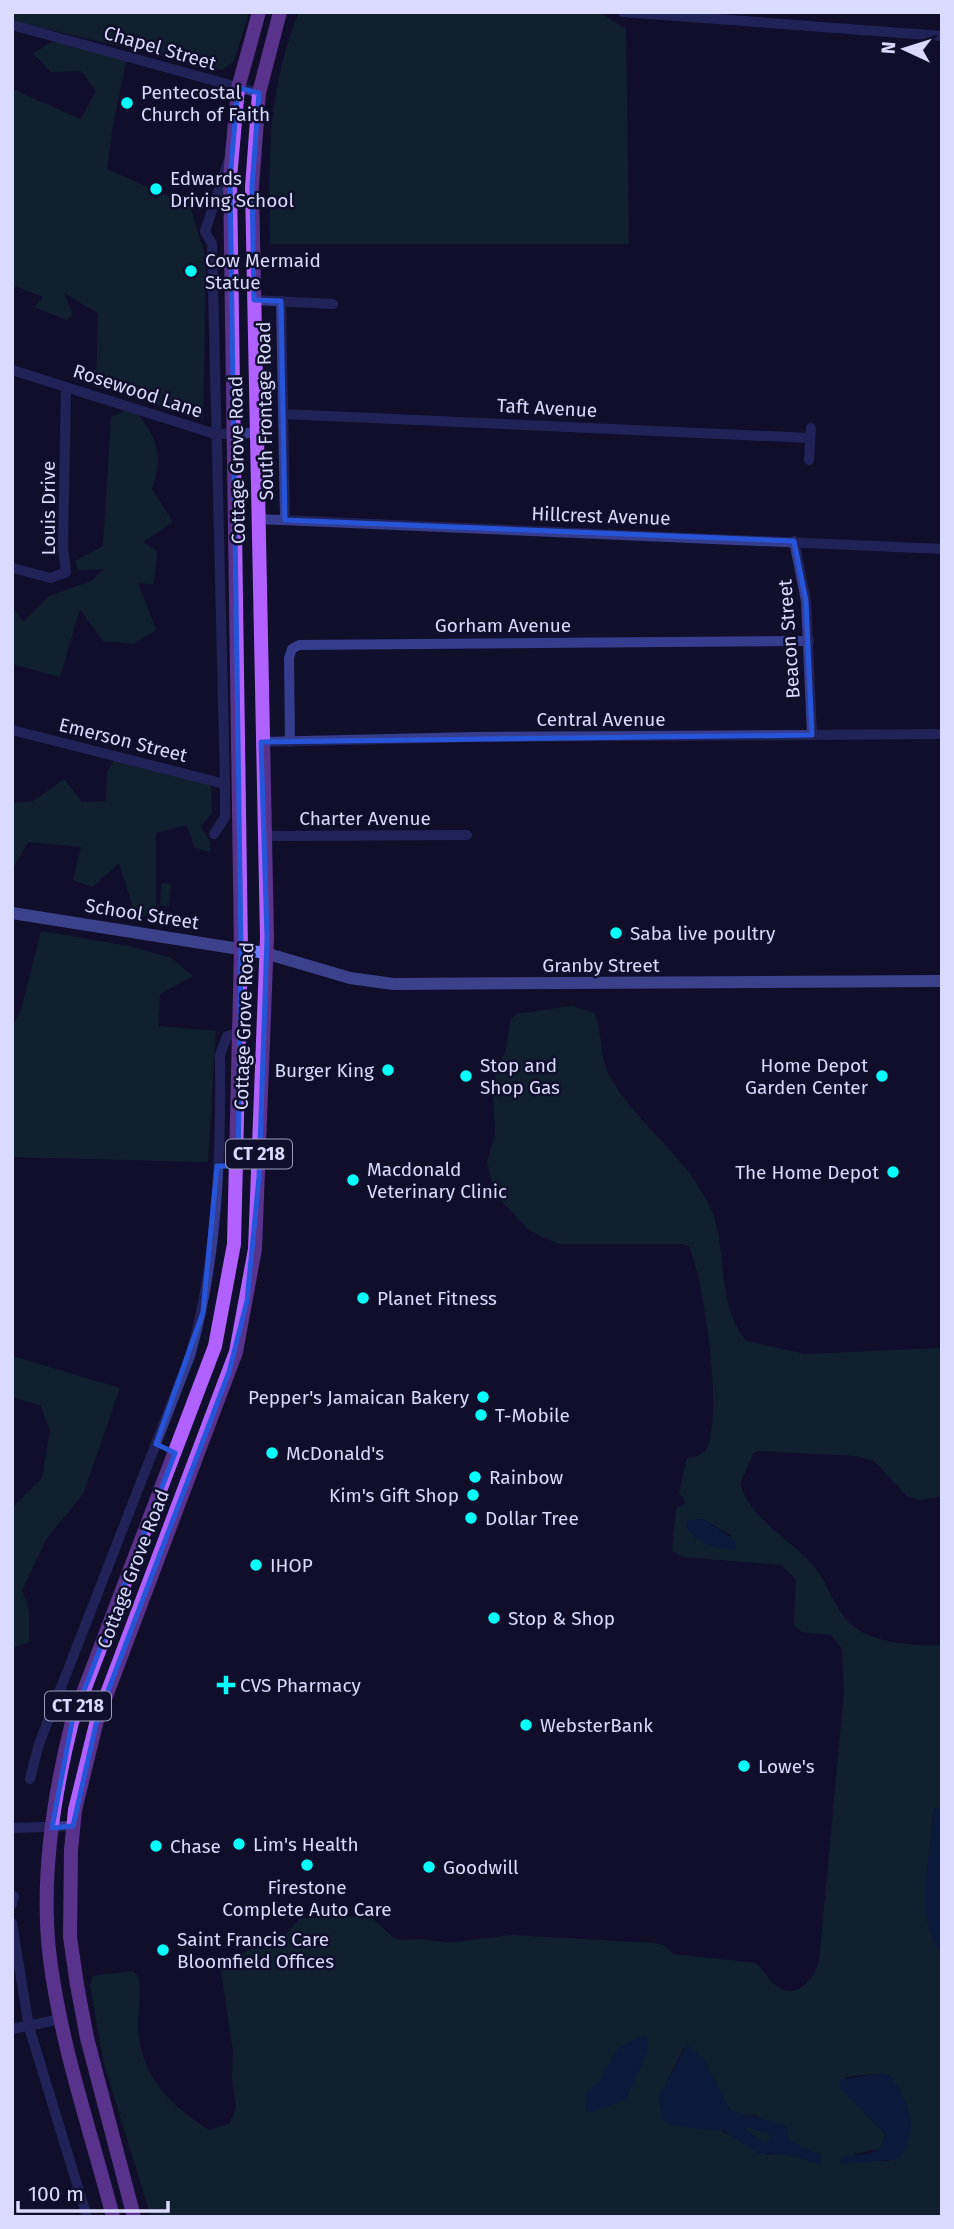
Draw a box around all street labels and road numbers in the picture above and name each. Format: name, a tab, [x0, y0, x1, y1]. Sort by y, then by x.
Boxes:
street label: Chapel Street	[101, 21, 219, 75]
street label: South Frontage Road	[252, 321, 278, 501]
street label: Rosewood Lane	[70, 359, 206, 423]
street label: Cottage Grove Road	[224, 376, 250, 544]
street label: Taft Avenue	[496, 394, 598, 422]
street label: Louis Drive	[37, 461, 60, 555]
street label: Hillcrest Avenue	[531, 502, 671, 530]
street label: Beacon Street	[773, 578, 805, 699]
street label: Gorham Avenue	[435, 614, 571, 637]
street label: Central Avenue	[536, 708, 666, 731]
street label: Emerson Street	[56, 713, 190, 767]
street label: Charter Avenue	[299, 807, 431, 830]
street label: School Street	[83, 894, 201, 934]
street label: Cottage Grove Road	[230, 941, 258, 1111]
street label: Granby Street	[542, 954, 660, 977]
road number: CT 218	[226, 1140, 292, 1168]
street label: Cottage Grove Road	[92, 1486, 174, 1652]
road number: CT 218	[45, 1692, 111, 1721]

